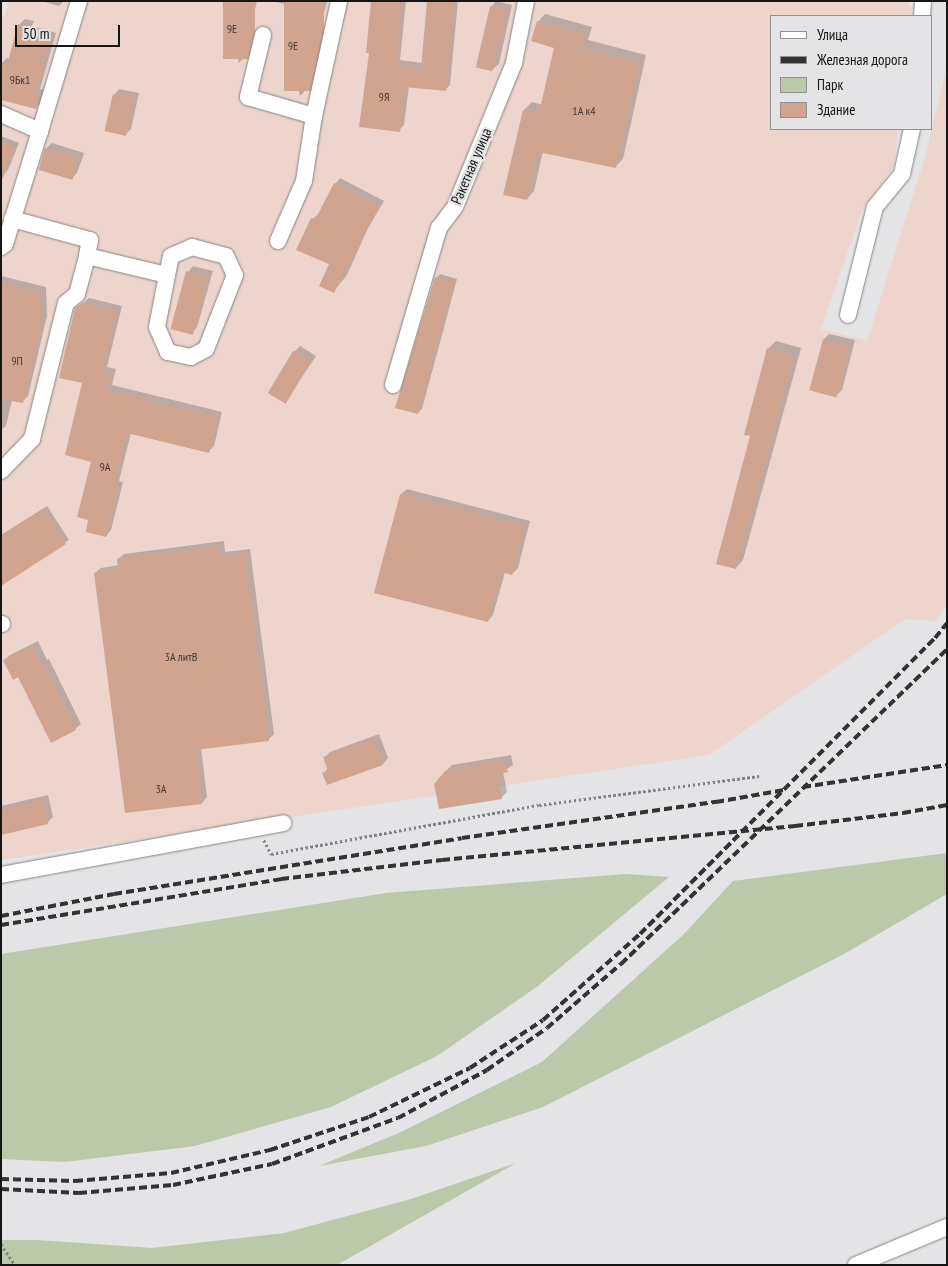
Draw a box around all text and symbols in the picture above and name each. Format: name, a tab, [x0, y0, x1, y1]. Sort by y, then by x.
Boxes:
scale bar	[18, 15, 122, 47]
legend	[770, 15, 933, 130]
house number: 9Е	[227, 22, 237, 36]
text: 50 m	[23, 24, 49, 43]
text: Улица	[817, 25, 848, 44]
house number: 9Е	[288, 39, 298, 53]
text: Железная дорога	[817, 50, 908, 69]
house number: 9Бк1	[10, 73, 30, 87]
text: Парк	[817, 75, 843, 94]
house number: 9Я	[379, 90, 389, 104]
text: Здание	[817, 100, 855, 119]
house number: 1А к4	[572, 104, 596, 118]
street label: Ракетная улица	[447, 125, 495, 207]
house number: 9П	[11, 354, 23, 368]
house number: 9А	[99, 460, 111, 474]
house number: 3А литВ	[164, 650, 198, 664]
house number: 3А	[155, 782, 167, 796]

